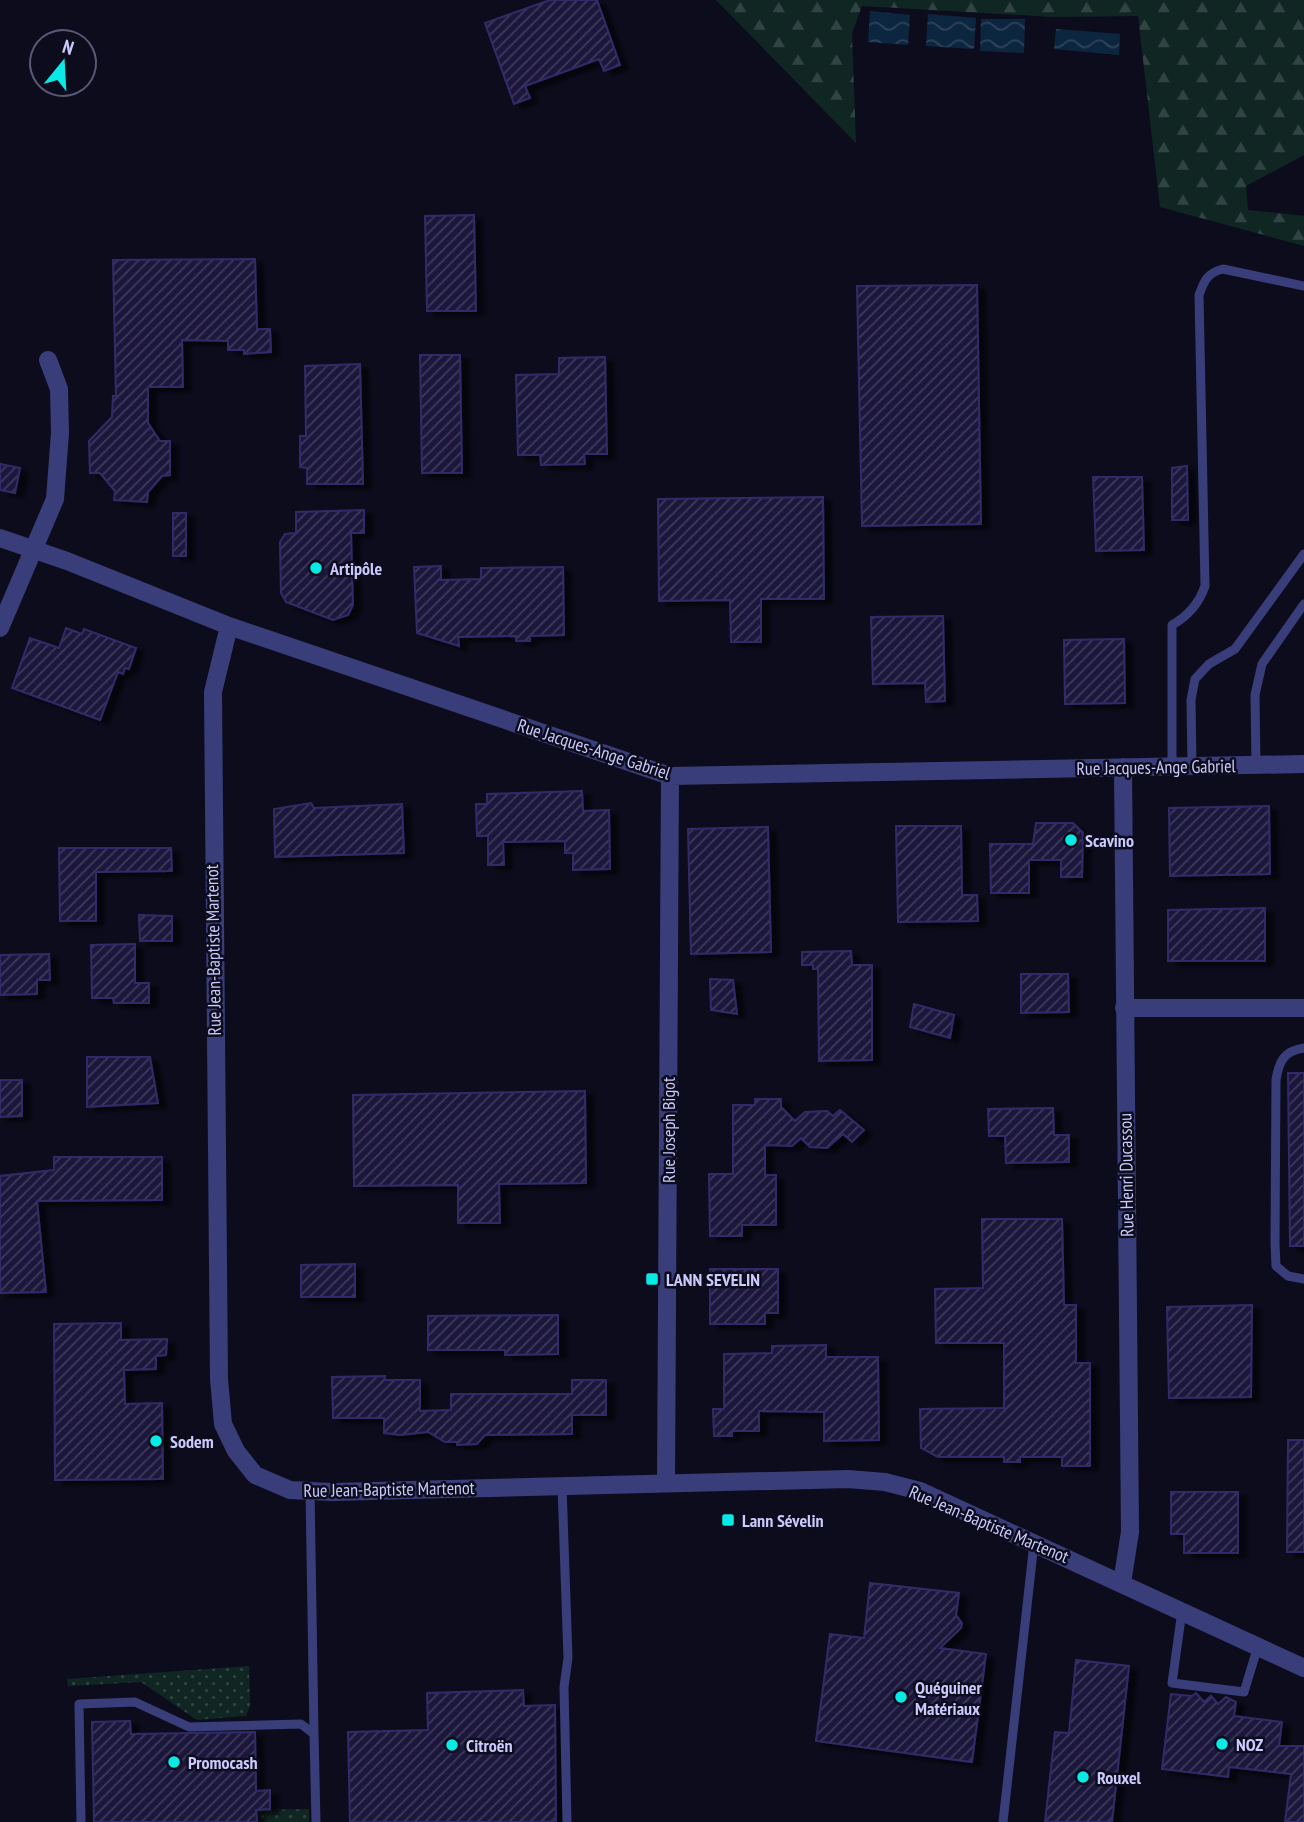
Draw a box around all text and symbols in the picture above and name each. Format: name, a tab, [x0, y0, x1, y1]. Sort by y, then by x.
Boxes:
north arrow	[28, 28, 98, 98]
text: N	[60, 34, 77, 60]
place label: Artipôle	[329, 557, 382, 580]
marker: Artipôle	[308, 560, 324, 576]
street label: Rue Jacques-Ange Gabriel	[515, 713, 674, 785]
street label: Rue Jacques-Ange Gabriel	[1076, 754, 1237, 780]
place label: Scavino	[1085, 829, 1134, 852]
marker: Scavino	[1063, 832, 1079, 848]
street label: Rue Jean-Baptiste Martenot	[200, 864, 226, 1036]
street label: Rue Joseph Bigot	[657, 1077, 680, 1183]
street label: Rue Henri Ducassou	[1113, 1113, 1139, 1237]
place label: LANN SEVELIN	[666, 1268, 760, 1291]
marker: LANN SEVELIN	[644, 1271, 660, 1287]
place label: Sodem	[170, 1430, 214, 1453]
marker: Sodem	[148, 1433, 164, 1449]
street label: Rue Jean-Baptiste Martenot	[303, 1476, 475, 1502]
street label: Rue Jean-Baptiste Martenot	[906, 1480, 1072, 1568]
place label: Lann Sévelin	[742, 1509, 824, 1532]
marker: Lann Sévelin	[720, 1512, 736, 1528]
place label: Quéguiner Matériaux	[915, 1676, 983, 1720]
marker: Quéguiner Matériaux	[893, 1689, 909, 1705]
place label: NOZ	[1236, 1733, 1263, 1756]
place label: Citroën	[466, 1734, 513, 1757]
marker: NOZ	[1214, 1736, 1230, 1752]
marker: Citroën	[444, 1737, 460, 1753]
place label: Promocash	[188, 1751, 258, 1774]
marker: Promocash	[166, 1754, 182, 1770]
place label: Rouxel	[1097, 1766, 1142, 1789]
marker: Rouxel	[1075, 1769, 1091, 1785]

